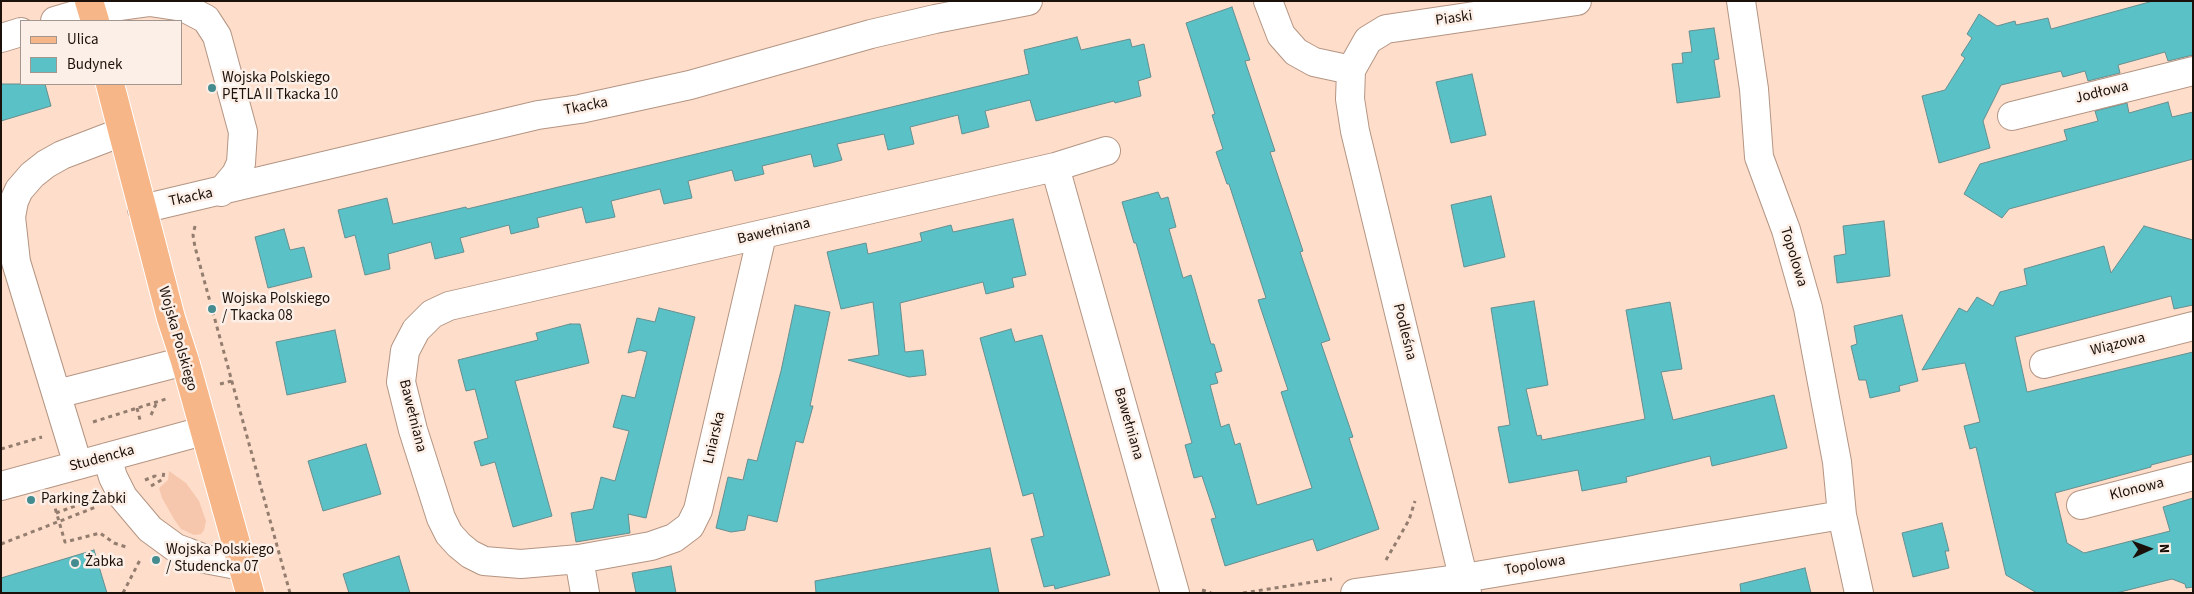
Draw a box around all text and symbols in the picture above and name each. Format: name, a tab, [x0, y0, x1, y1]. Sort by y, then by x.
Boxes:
street label: Piaski	[1434, 8, 1474, 30]
legend	[20, 20, 182, 85]
text: Ulica	[67, 29, 98, 50]
text: Budynek	[67, 54, 122, 75]
place label: Wojska Polskiego PĘTLA II Tkacka 10	[222, 70, 338, 105]
street label: Jodłowa	[2073, 78, 2131, 108]
marker: Wojska Polskiego PĘTLA II Tkacka 10	[206, 82, 218, 94]
street label: Tkacka	[562, 94, 610, 120]
street label: Tkacka	[167, 185, 215, 211]
street label: Bawełniana	[736, 215, 812, 249]
street label: Topolowa	[1775, 225, 1811, 289]
street label: Wojska Polskiego	[153, 285, 201, 393]
place label: Wojska Polskiego / Tkacka 08	[222, 291, 330, 326]
street label: Podleśna	[1388, 302, 1420, 362]
marker: Wojska Polskiego / Tkacka 08	[206, 303, 218, 315]
street label: Wiązowa	[2089, 330, 2147, 360]
street label: Bawełniana	[394, 378, 430, 454]
street label: Bawełniana	[1109, 386, 1147, 462]
street label: Lniarska	[700, 410, 730, 466]
street label: Studencka	[68, 442, 136, 476]
street label: Klonowa	[2108, 475, 2166, 505]
place label: Parking Żabki	[41, 491, 126, 509]
marker: Parking Żabki	[25, 494, 37, 506]
north arrow	[2124, 524, 2174, 574]
place label: Wojska Polskiego / Studencka 07	[166, 542, 274, 577]
text: N	[2154, 543, 2174, 553]
street label: Topolowa	[1503, 552, 1567, 580]
place label: Żabka	[85, 554, 124, 572]
marker: Wojska Polskiego / Studencka 07	[150, 554, 162, 566]
marker: Żabka	[69, 557, 81, 569]

